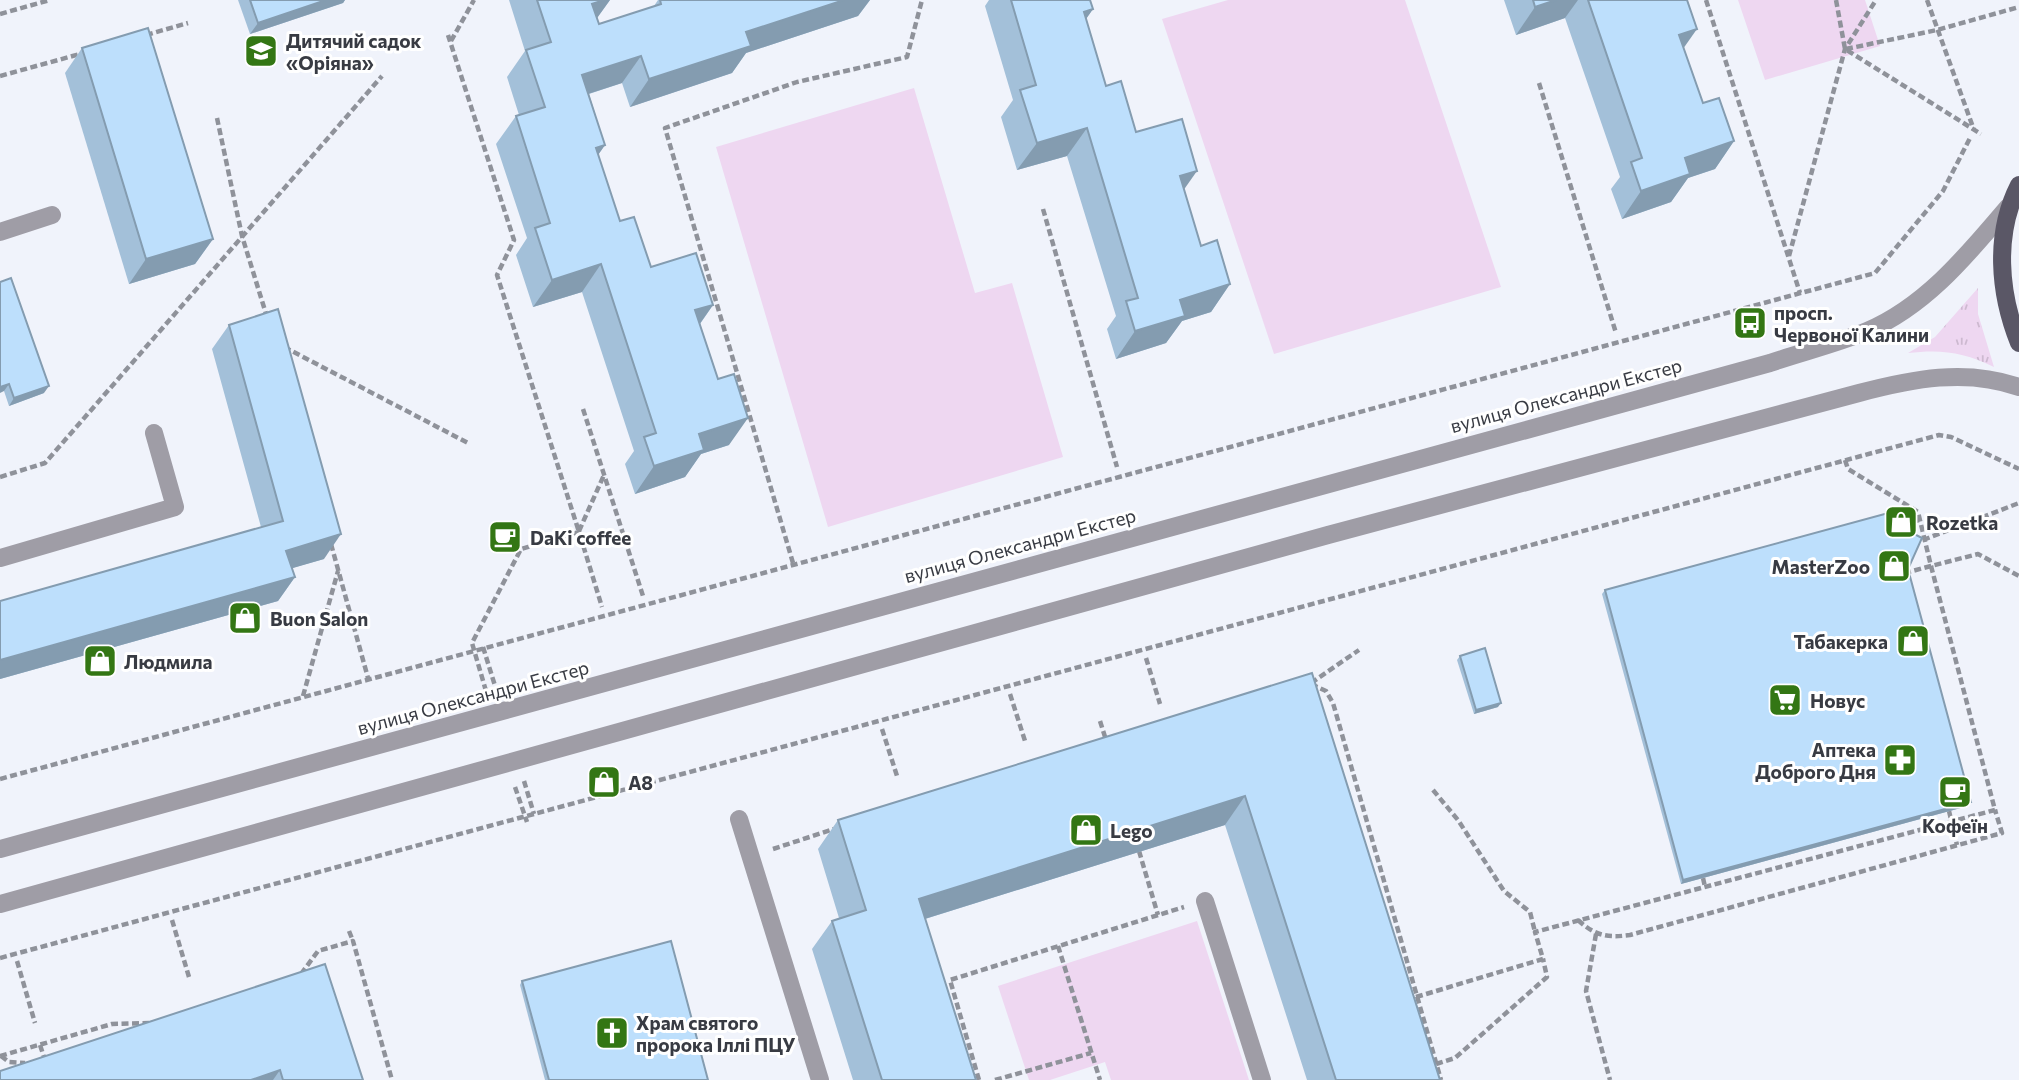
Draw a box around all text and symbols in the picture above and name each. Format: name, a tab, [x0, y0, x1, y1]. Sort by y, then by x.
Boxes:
place label: Дитячий садок «Оріяна»	[286, 29, 421, 74]
school or university icon: Дитячий садок «Оріяна»	[242, 32, 280, 70]
place label: просп. Червоної Калини	[1774, 301, 1929, 346]
bus stop icon: просп. Червоної Калини	[1731, 304, 1769, 342]
street label: вулиця Олександри Екстер	[1448, 353, 1684, 437]
street label: вулиця Олександри Екстер	[902, 503, 1138, 587]
shop icon: Rozetka	[1882, 503, 1920, 541]
place label: Rozetka	[1926, 511, 1998, 534]
cafe icon: DaKi coffee	[486, 518, 524, 556]
place label: DaKi coffee	[530, 526, 631, 549]
shop icon: MasterZoo	[1875, 547, 1913, 585]
place label: MasterZoo	[1772, 555, 1870, 578]
shop icon: Buon Salon	[226, 599, 264, 637]
place label: Buon Salon	[270, 607, 368, 630]
shop icon: Табакерка	[1894, 622, 1932, 660]
place label: Табакерка	[1793, 630, 1888, 653]
shop icon: Людмила	[81, 642, 119, 680]
place label: Людмила	[124, 650, 212, 673]
street label: вулиця Олександри Екстер	[355, 655, 591, 739]
supermarket icon: Новус	[1766, 681, 1804, 719]
place label: Новус	[1810, 689, 1865, 712]
place label: Аптека Доброго Дня	[1755, 738, 1876, 783]
pharmacy icon: Аптека Доброго Дня	[1881, 741, 1919, 779]
shop icon: A8	[585, 763, 623, 801]
place label: A8	[628, 771, 653, 794]
cafe icon: Кофеїн	[1936, 773, 1974, 811]
shop icon: Lego	[1067, 811, 1105, 849]
place label: Кофеїн	[1922, 814, 1988, 837]
place label: Lego	[1110, 819, 1153, 842]
place label: Храм святого пророка Іллі ПЦУ	[636, 1011, 795, 1056]
church icon: Храм святого пророка Іллі ПЦУ	[593, 1014, 631, 1052]

